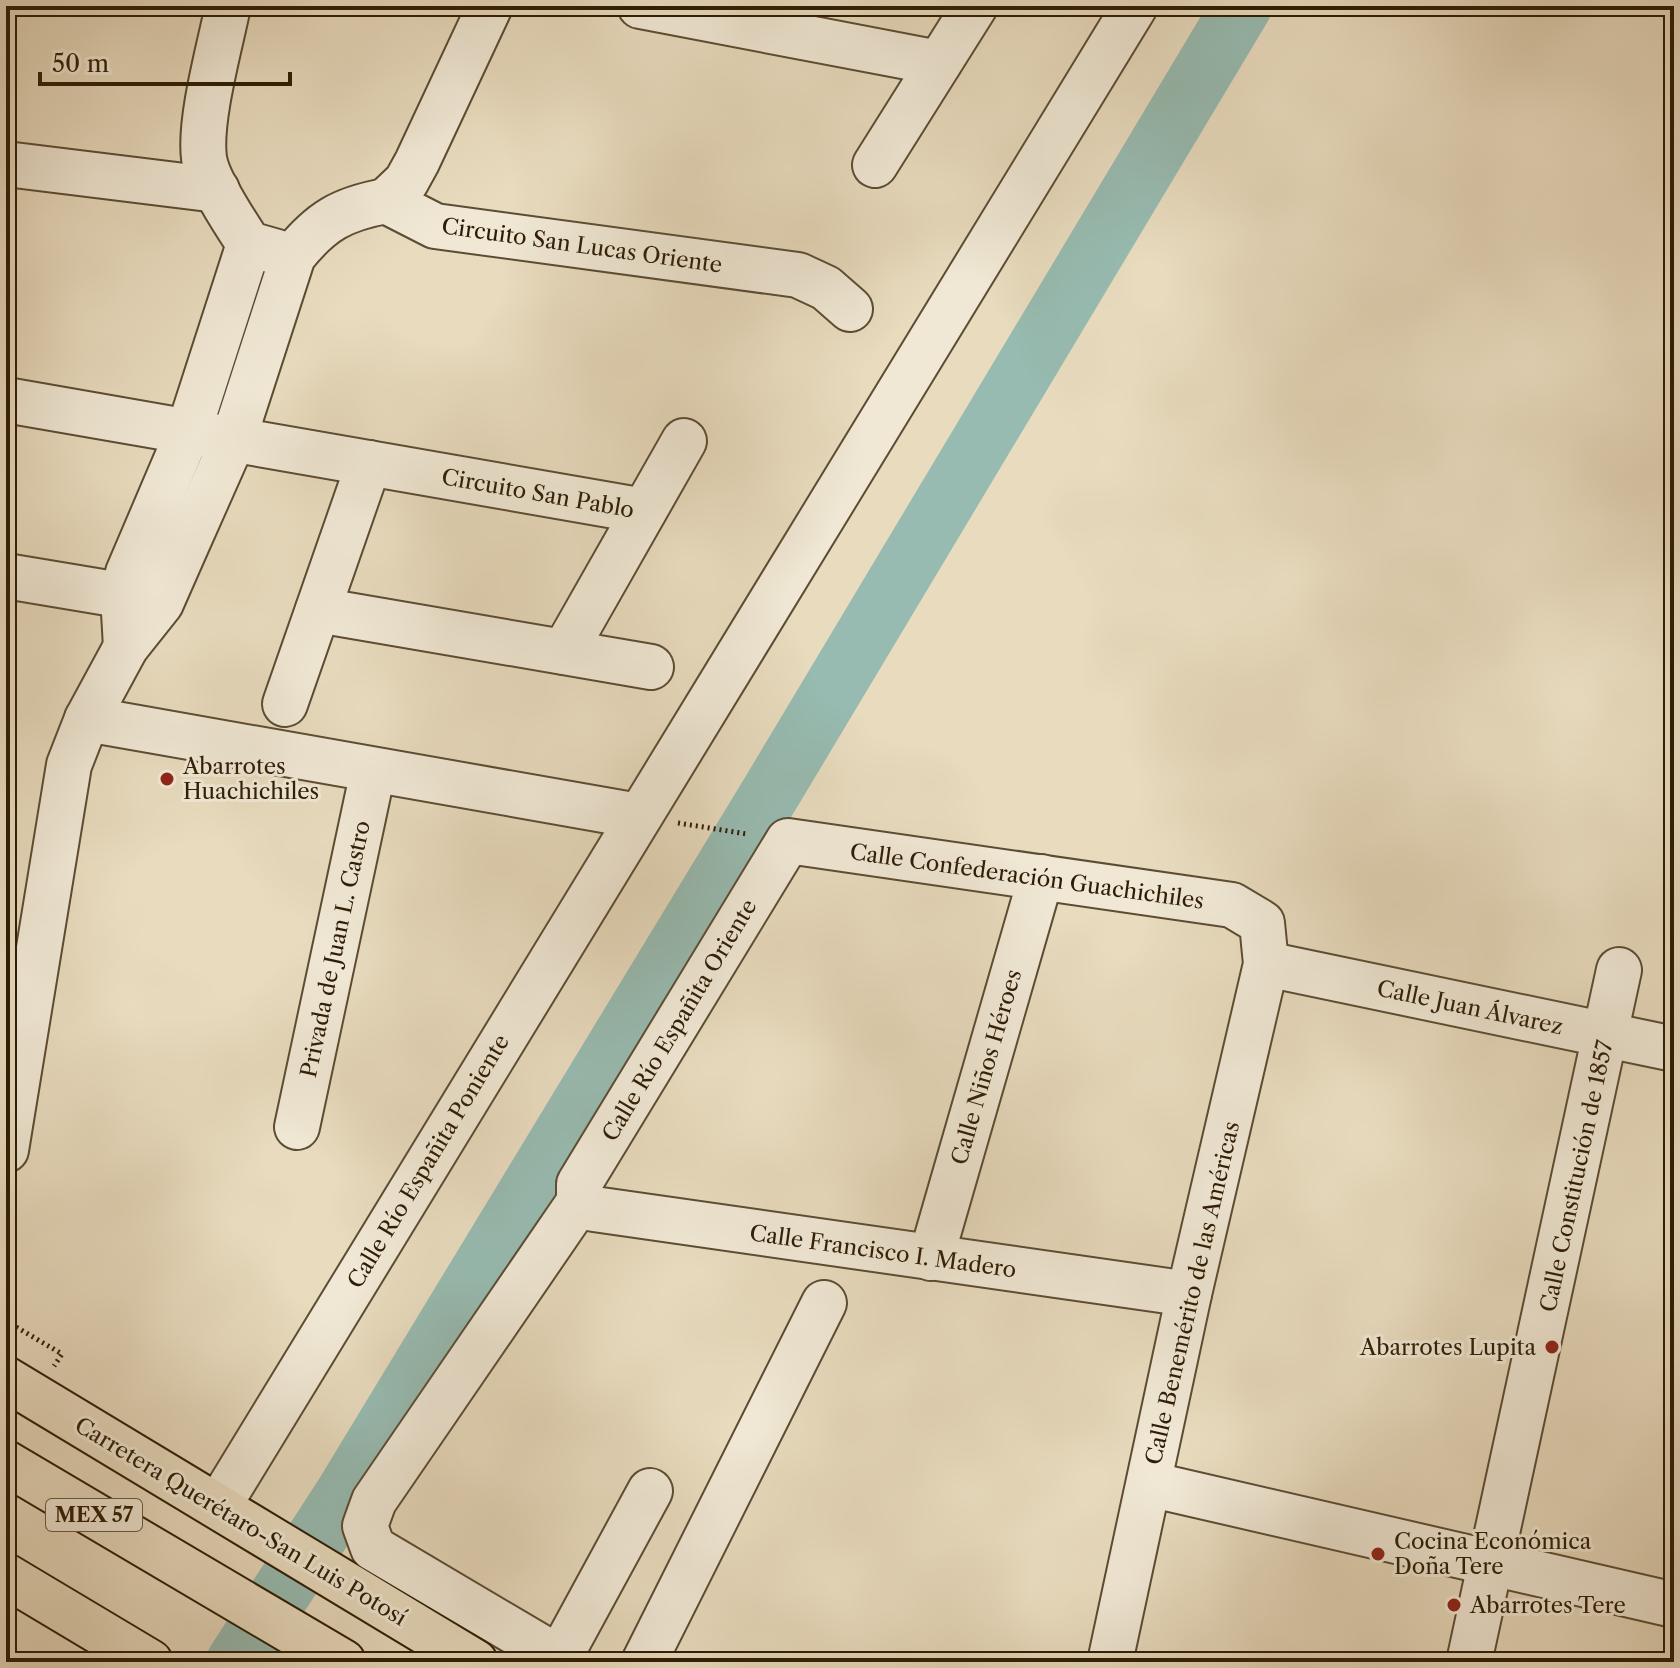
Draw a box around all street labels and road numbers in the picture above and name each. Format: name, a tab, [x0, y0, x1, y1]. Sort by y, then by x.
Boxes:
street label: Circuito San Lucas Oriente	[440, 212, 724, 279]
street label: Circuito San Pablo	[440, 463, 636, 524]
street label: Privada de Juan L. Castro	[295, 818, 376, 1080]
street label: Calle Confederación Guachichiles	[848, 838, 1206, 915]
street label: Calle Río Españita Oriente	[596, 894, 762, 1146]
street label: Calle Niños Héroes	[946, 966, 1027, 1168]
street label: Calle Juan Álvarez	[1374, 974, 1566, 1040]
street label: Calle Río Españita Poniente	[342, 1029, 515, 1293]
street label: Calle Constitución de 1857	[1534, 1038, 1619, 1315]
street label: Calle Benemérito de las Américas	[1140, 1119, 1245, 1467]
street label: Calle Francisco I. Madero	[748, 1219, 1018, 1284]
street label: Carretera Querétaro-San Luis Potosí	[70, 1411, 412, 1632]
road number: MEX 57	[46, 1499, 142, 1531]

